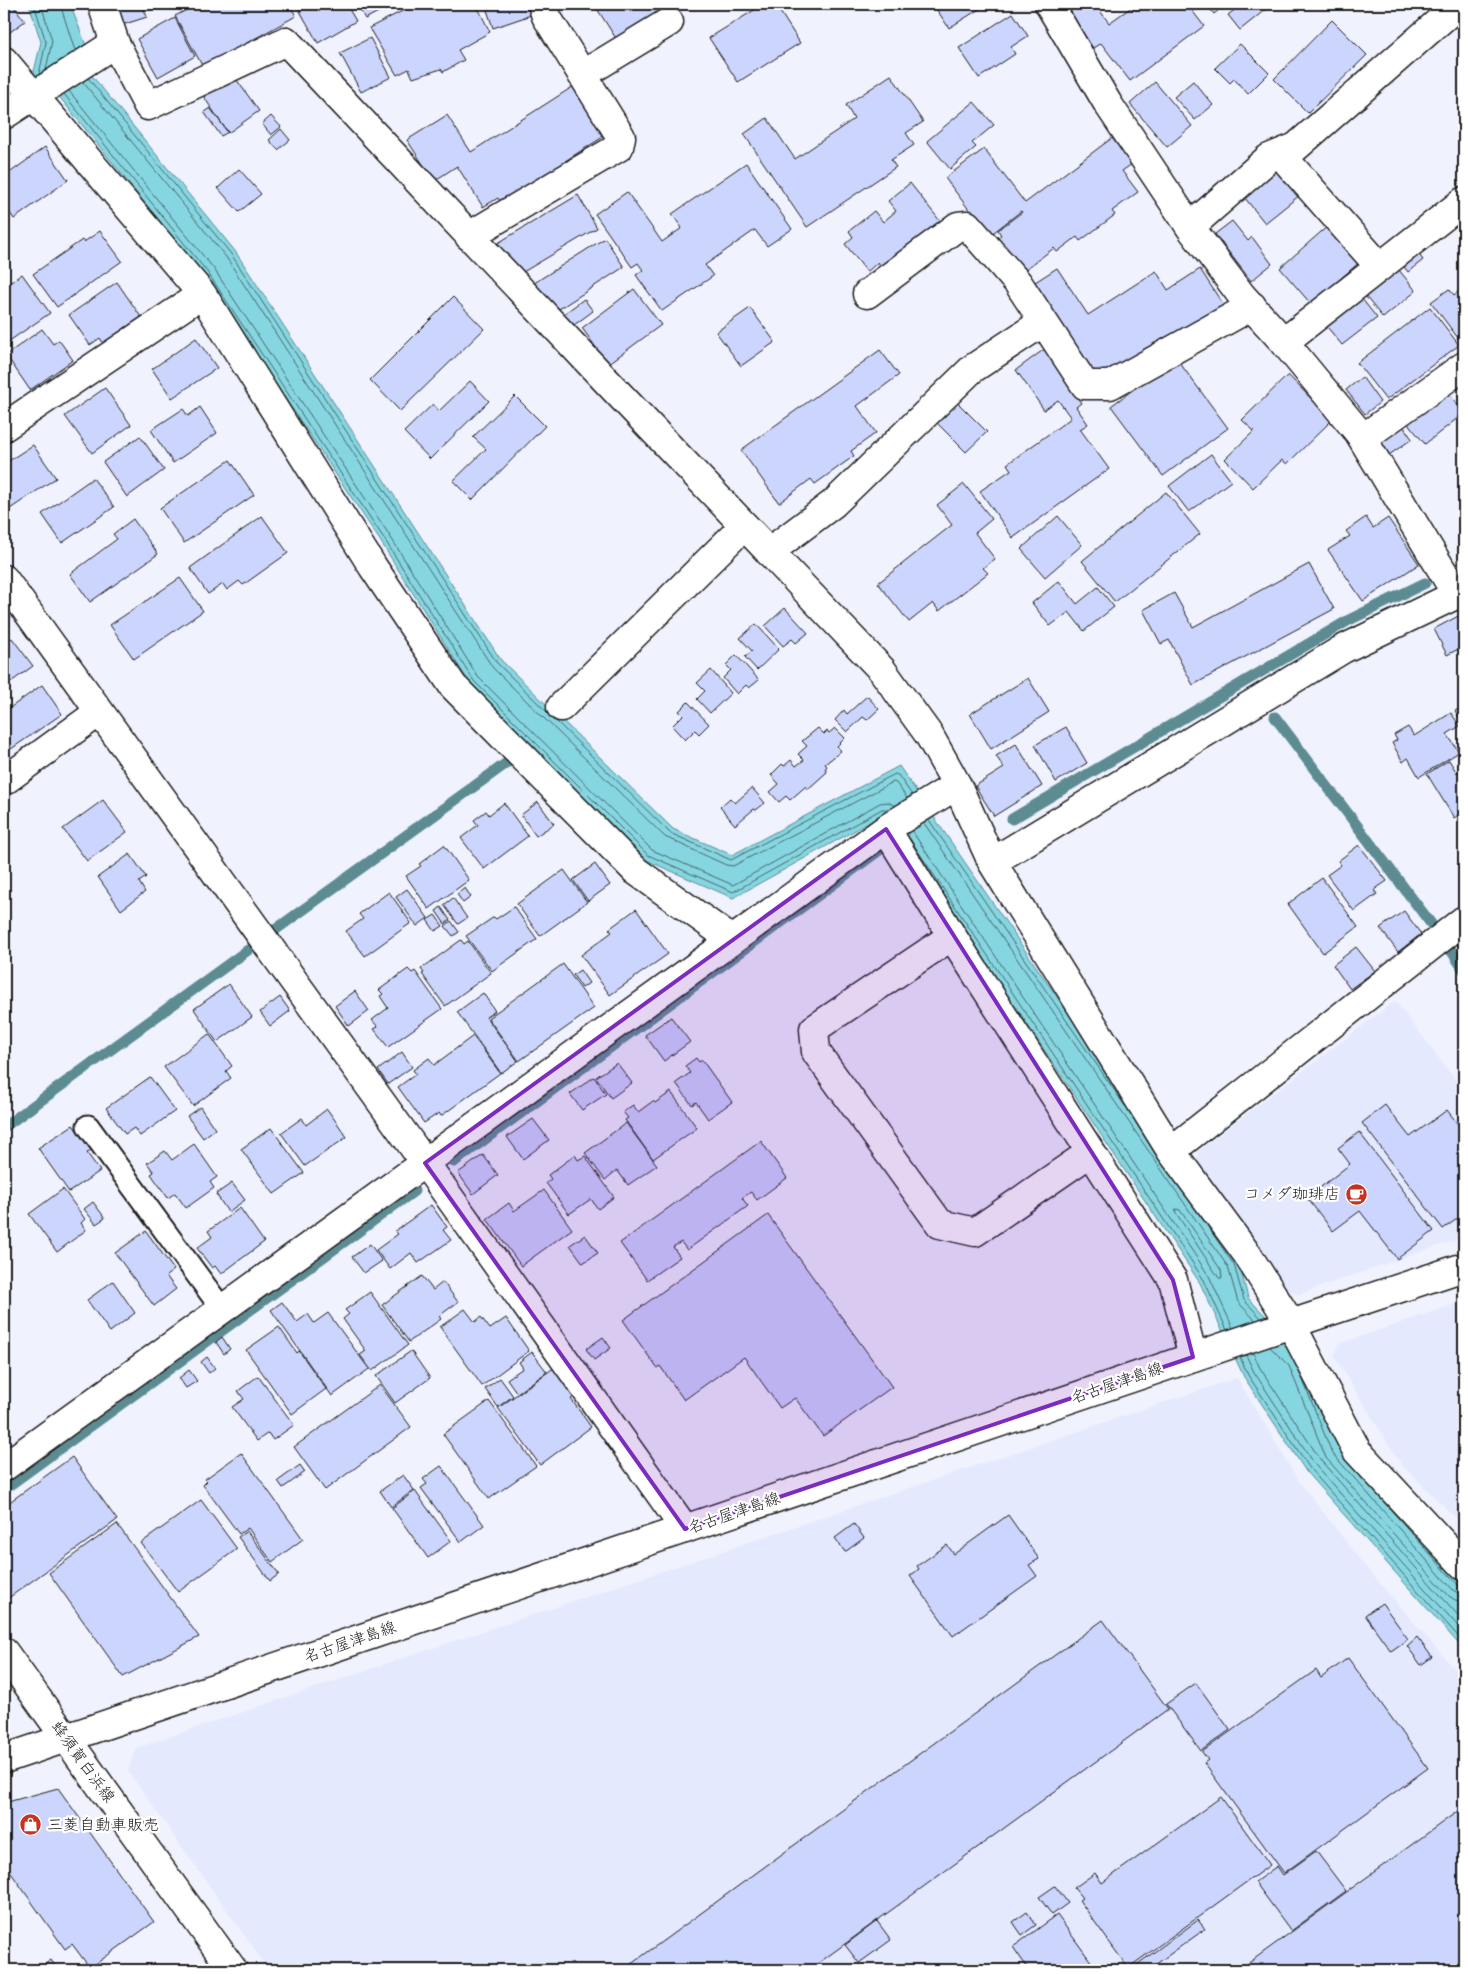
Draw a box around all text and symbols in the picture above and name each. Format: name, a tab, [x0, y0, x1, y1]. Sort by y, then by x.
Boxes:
cafe icon: コメダ珈琲店	[1344, 1182, 1368, 1206]
place label: コメダ珈琲店	[1244, 1183, 1340, 1205]
street label: 名古屋津島線	[1068, 1357, 1166, 1409]
street label: 名古屋津島線	[685, 1487, 783, 1539]
street label: 名古屋津島線	[301, 1616, 399, 1668]
street label: 蜂須賀白浜線	[46, 1717, 120, 1807]
shop icon: 三菱自動車販売	[19, 1813, 43, 1837]
place label: 三菱自動車販売	[47, 1814, 159, 1836]

